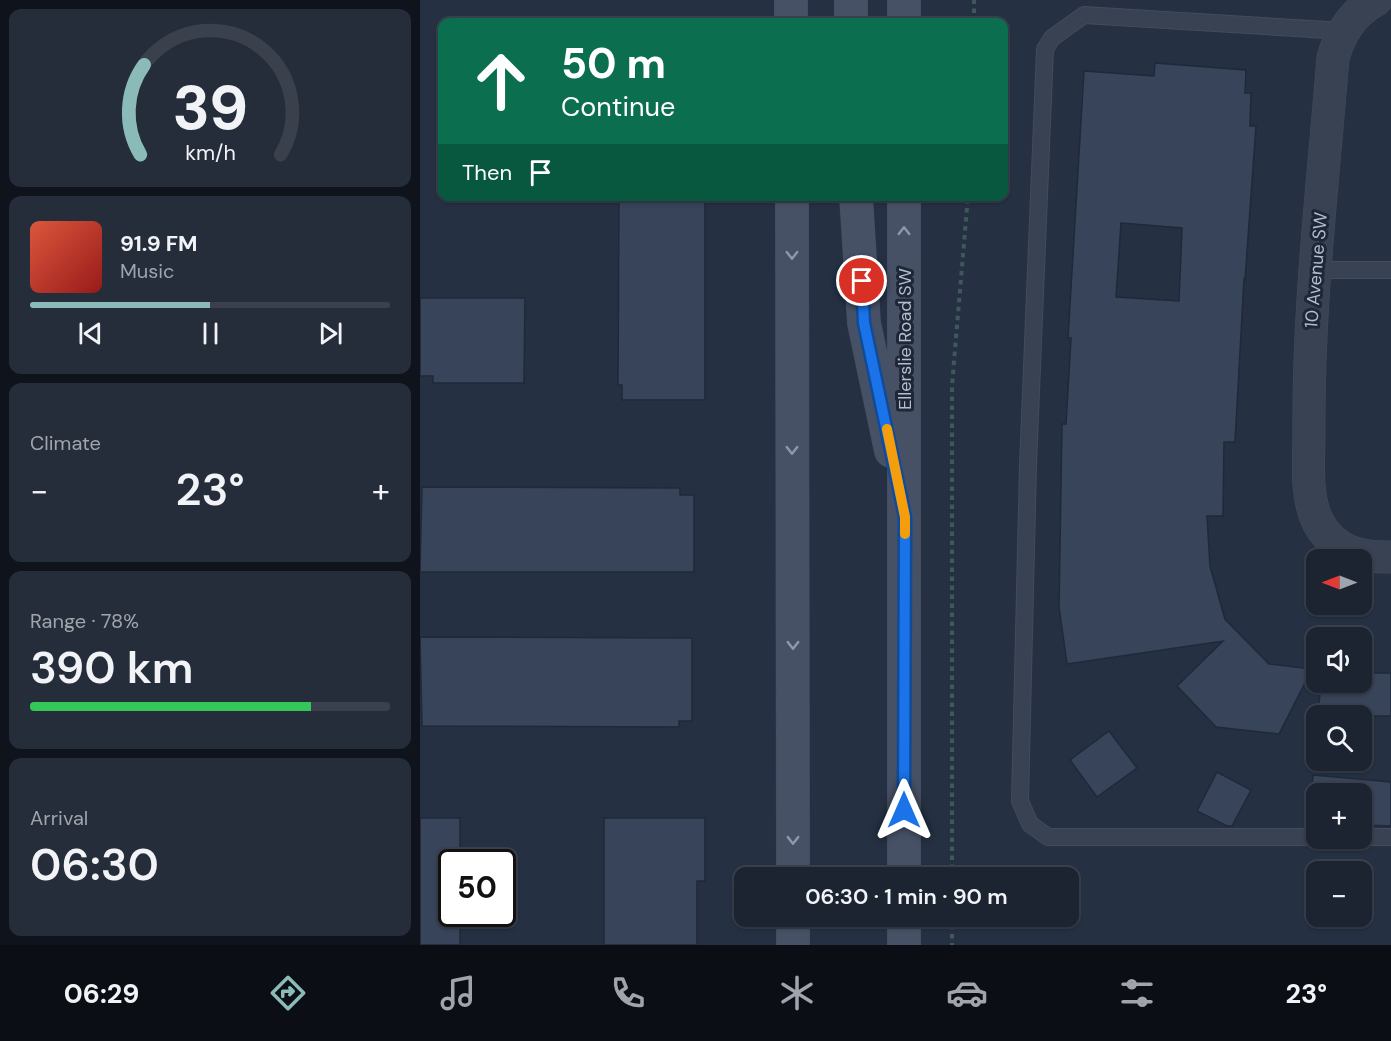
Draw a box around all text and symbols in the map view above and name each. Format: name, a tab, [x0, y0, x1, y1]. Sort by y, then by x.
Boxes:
text: 50 m	[561, 36, 666, 91]
icon: ahead	[462, 42, 540, 120]
text: 39	[172, 67, 248, 148]
text: Continue	[561, 89, 675, 124]
text: km/h	[185, 139, 235, 167]
icon: arrive	[524, 156, 557, 189]
text: Then	[462, 158, 512, 187]
street label: 10 Avenue SW	[1299, 211, 1333, 329]
one-way arrow	[898, 227, 910, 236]
text: 91.9 FM	[120, 229, 198, 258]
one-way arrow	[786, 250, 798, 259]
pin	[836, 255, 887, 306]
text: Music	[120, 258, 175, 284]
icon: arrive	[845, 264, 878, 297]
street label: Ellerslie Road SW	[893, 268, 917, 410]
icon: previous	[74, 317, 107, 350]
icon: pause	[194, 317, 227, 350]
icon: next	[314, 317, 347, 350]
text: Climate	[30, 430, 101, 456]
one-way arrow	[786, 445, 798, 454]
text: 23°	[176, 460, 245, 519]
text: −	[30, 469, 48, 512]
text: +	[372, 469, 390, 512]
north arrow	[1306, 549, 1372, 615]
map controls	[1306, 549, 1372, 927]
text: Range · 78%	[30, 608, 139, 634]
button: sound	[1306, 627, 1372, 693]
text: 390 km	[30, 638, 193, 697]
one-way arrow	[787, 640, 799, 649]
button: search	[1306, 705, 1372, 771]
position arrow	[872, 778, 936, 842]
button: +	[1306, 783, 1372, 849]
text: Arrival	[30, 805, 88, 831]
text: 06:30	[30, 835, 159, 894]
one-way arrow	[787, 835, 799, 844]
speed limit sign: 50	[438, 849, 516, 927]
button: −	[1306, 861, 1372, 927]
text: 06:30 · 1 min · 90 m	[805, 882, 1008, 911]
icon: directions	[267, 972, 309, 1014]
icon: music	[437, 972, 479, 1014]
icon: phone	[607, 972, 649, 1014]
icon: climate	[776, 972, 818, 1014]
icon: car	[946, 972, 988, 1014]
icon: filters	[1116, 972, 1158, 1014]
text: 06:29	[64, 976, 139, 1011]
text: 23°	[1285, 976, 1327, 1011]

